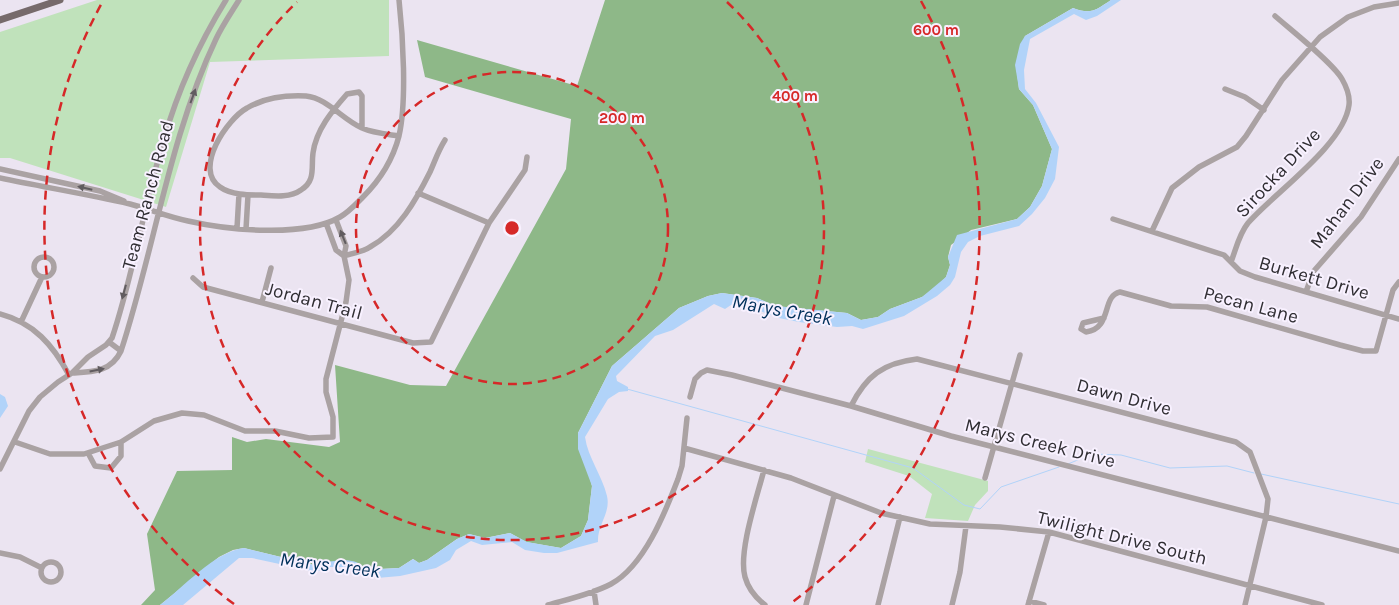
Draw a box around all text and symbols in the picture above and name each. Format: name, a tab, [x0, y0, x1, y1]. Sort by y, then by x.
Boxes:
text: 600 m	[913, 21, 959, 39]
text: 400 m	[772, 87, 818, 105]
one-way arrow	[190, 89, 197, 104]
text: 200 m	[599, 109, 645, 127]
street label: Team Ranch Road	[117, 118, 179, 272]
street label: Sirocka Drive	[1231, 124, 1325, 222]
street label: Mahan Drive	[1305, 153, 1389, 253]
one-way arrow	[78, 184, 93, 192]
centre of rings	[503, 219, 521, 237]
one-way arrow	[338, 230, 346, 245]
street label: Burkett Drive	[1256, 252, 1372, 304]
street label: Jordan Trail	[263, 278, 365, 324]
street label: Pecan Lane	[1201, 282, 1301, 328]
one-way arrow	[120, 285, 128, 300]
water label: Marys Creek	[730, 290, 835, 330]
one-way arrow	[89, 366, 105, 374]
street label: Dawn Drive	[1074, 374, 1174, 420]
street label: Marys Creek Drive	[962, 414, 1118, 472]
street label: Twilight Drive South	[1035, 506, 1209, 570]
water label: Marys Creek	[278, 547, 382, 583]

